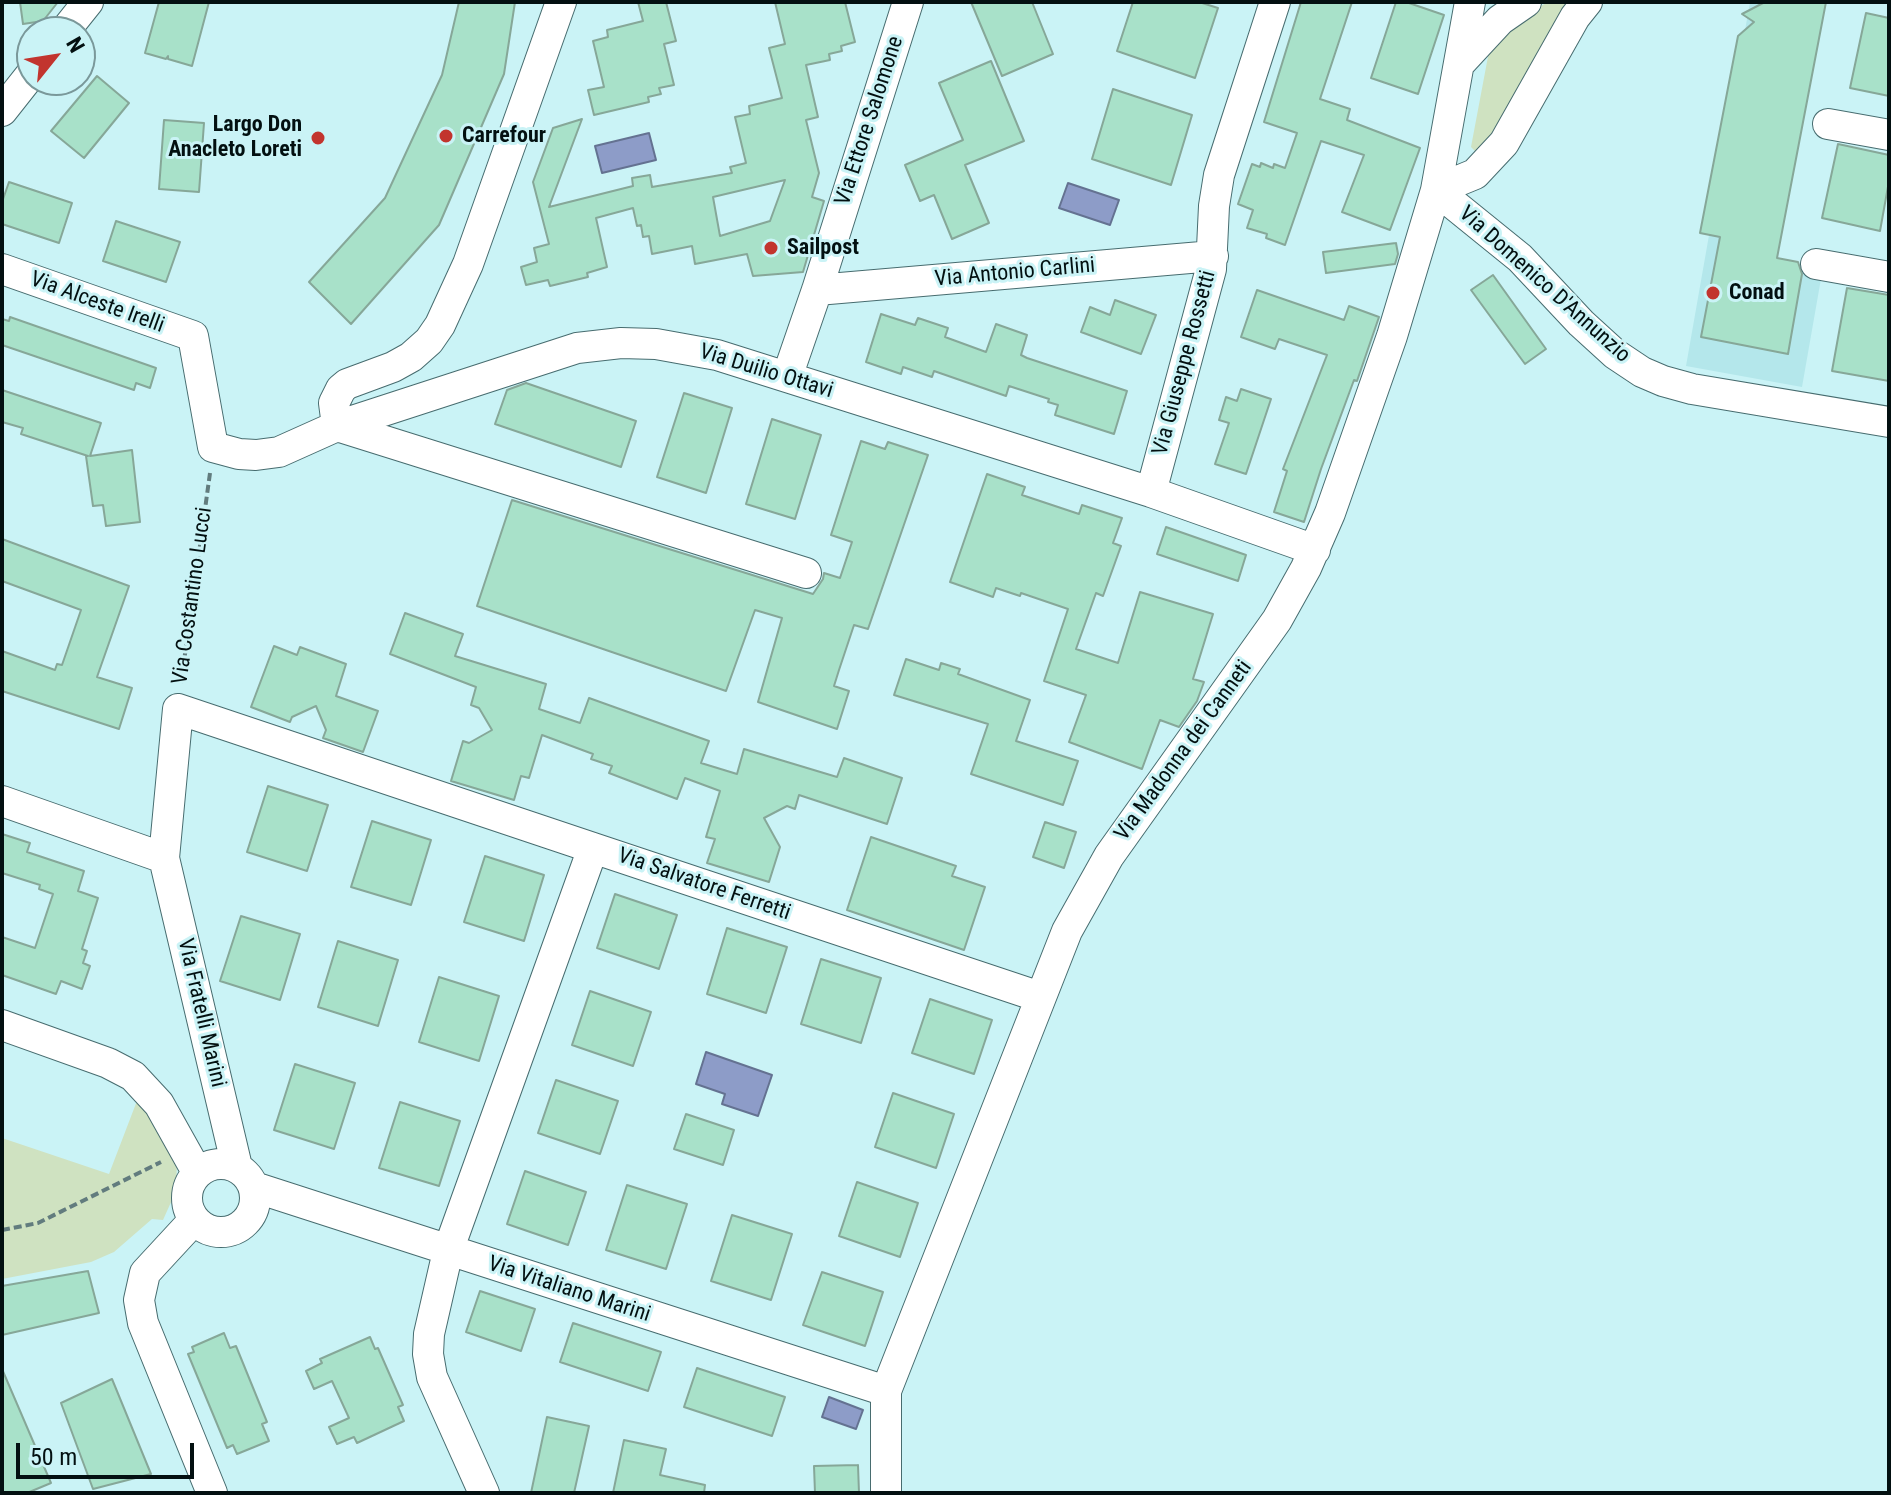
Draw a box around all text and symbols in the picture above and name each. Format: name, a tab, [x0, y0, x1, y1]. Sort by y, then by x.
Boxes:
north arrow	[16, 16, 96, 96]
text: N	[61, 33, 90, 57]
street label: Via Ettore Salomone	[830, 33, 910, 209]
place label: Largo Don Anacleto Loreti	[168, 112, 302, 164]
place label: Carrefour	[462, 123, 546, 149]
marker: Carrefour	[437, 127, 455, 145]
marker: Largo Don Anacleto Loreti	[309, 129, 327, 147]
street label: Via Domenico D'Annunzio	[1453, 201, 1635, 369]
place label: Sailpost	[787, 235, 859, 261]
marker: Sailpost	[762, 239, 780, 257]
street label: Via Antonio Carlini	[934, 253, 1096, 293]
street label: Via Alceste Irelli	[26, 267, 168, 339]
street label: Via Giuseppe Rossetti	[1148, 268, 1222, 458]
place label: Conad	[1729, 280, 1785, 306]
marker: Conad	[1704, 284, 1722, 302]
street label: Via Duilio Ottavi	[696, 339, 836, 405]
street label: Via Costantino Lucci	[168, 506, 218, 686]
street label: Via Madonna dei Canneti	[1110, 656, 1258, 846]
street label: Via Salvatore Ferretti	[614, 843, 794, 927]
street label: Via Fratelli Marini	[171, 936, 231, 1090]
street label: Via Vitaliano Marini	[484, 1251, 654, 1329]
scale bar	[20, 1427, 198, 1477]
text: 50 m	[30, 1443, 77, 1471]

